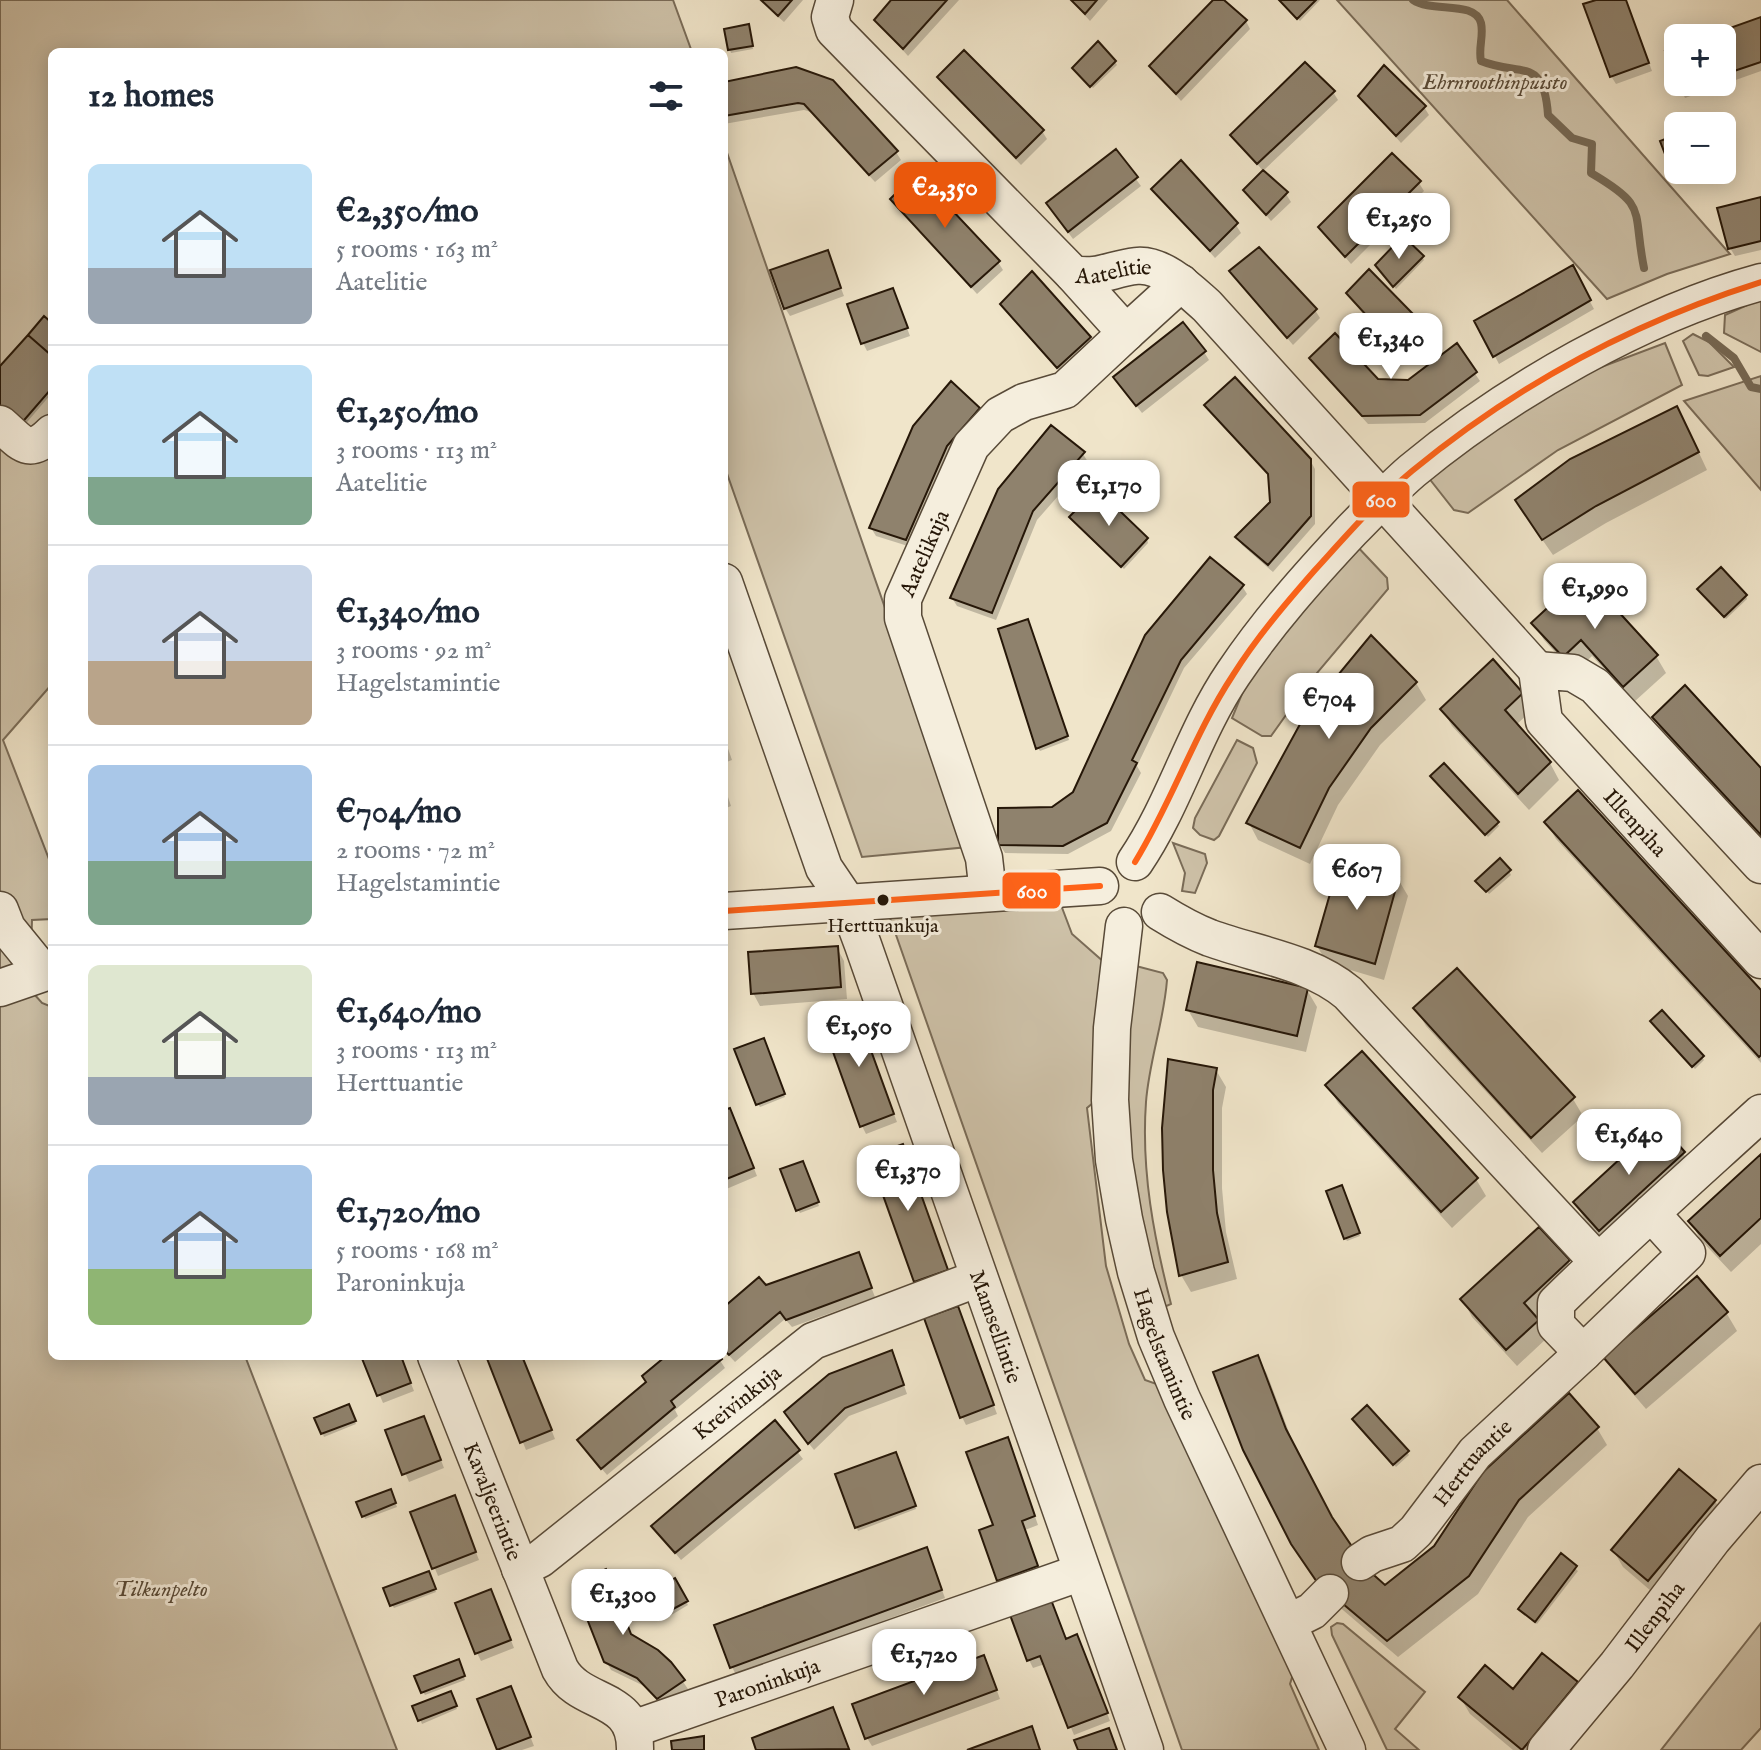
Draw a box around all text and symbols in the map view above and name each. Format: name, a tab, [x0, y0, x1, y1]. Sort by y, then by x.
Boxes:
map controls	[1664, 24, 1736, 184]
button: +	[1664, 24, 1736, 96]
park label: Ehrnroothinpuisto	[1422, 69, 1567, 97]
icon: filters	[644, 74, 688, 118]
text: 12 homes	[88, 75, 214, 118]
button: −	[1664, 112, 1736, 184]
pin: €2,350	[880, 162, 1010, 230]
text: €2,350	[912, 171, 978, 204]
text: €2,350/mo	[336, 190, 479, 233]
pin: €1,250	[1334, 193, 1464, 261]
icon: home	[152, 196, 248, 292]
text: €1,250	[1366, 202, 1432, 235]
text: 5 rooms · 163 m²	[336, 233, 498, 266]
street label: Aatelitie	[1073, 254, 1154, 292]
text: Aatelitie	[336, 266, 427, 299]
pin: €1,340	[1326, 313, 1456, 381]
text: €1,340	[1357, 322, 1425, 355]
text: €1,250/mo	[336, 391, 478, 434]
icon: home	[152, 397, 248, 493]
text: 3 rooms · 113 m²	[336, 434, 497, 467]
pin: €1,170	[1044, 460, 1174, 528]
text: Aatelitie	[336, 467, 427, 500]
text: €1,170	[1076, 469, 1142, 502]
line badge: 600	[1351, 480, 1411, 519]
text: 600	[1366, 487, 1397, 515]
street label: Aatelikuja	[893, 506, 957, 602]
pin: €1,990	[1530, 563, 1660, 631]
text: €1,990	[1561, 572, 1629, 605]
text: €1,340/mo	[336, 591, 480, 634]
icon: home	[152, 597, 248, 693]
text: 3 rooms · 92 m²	[336, 634, 492, 667]
text: Hagelstamintie	[336, 667, 501, 700]
pin: €704	[1282, 673, 1376, 741]
text: €704	[1303, 682, 1355, 715]
street label: Illenpiha	[1596, 784, 1673, 864]
text: €704/mo	[336, 791, 461, 834]
icon: home	[152, 797, 248, 893]
text: 2 rooms · 72 m²	[336, 834, 495, 867]
pin: €607	[1310, 844, 1404, 912]
text: €607	[1331, 853, 1383, 886]
text: Hagelstamintie	[336, 867, 501, 900]
line badge: 600	[1001, 871, 1062, 910]
text: 600	[1017, 878, 1048, 906]
marker: Herttuankuja	[875, 892, 891, 908]
place label: Herttuankuja	[827, 914, 939, 939]
text: €1,640/mo	[336, 991, 481, 1034]
icon: home	[152, 997, 248, 1093]
pin: €1,050	[794, 1001, 924, 1069]
text: €1,050	[826, 1010, 892, 1043]
text: 3 rooms · 113 m²	[336, 1034, 497, 1067]
text: Herttuantie	[336, 1067, 464, 1100]
pin: €1,640	[1564, 1109, 1694, 1177]
text: €1,640	[1595, 1118, 1663, 1151]
pin: €1,370	[843, 1145, 973, 1213]
text: €1,370	[875, 1154, 941, 1187]
text: €1,720/mo	[336, 1191, 480, 1234]
icon: home	[152, 1197, 248, 1293]
text: 5 rooms · 168 m²	[336, 1234, 499, 1267]
text: Paroninkuja	[336, 1267, 465, 1300]
street label: Mamsellintie	[962, 1267, 1027, 1387]
street label: Hagelstamintie	[1126, 1285, 1202, 1425]
street label: Kreivinkuja	[688, 1359, 788, 1447]
street label: Herttuantie	[1427, 1414, 1519, 1513]
street label: Kavaljeerintie	[456, 1439, 528, 1565]
pin: €1,300	[558, 1569, 688, 1637]
park label: Tilkunpelto	[114, 1576, 208, 1604]
street label: Illenpiha	[1620, 1576, 1692, 1659]
text: €1,300	[589, 1578, 657, 1611]
pin: €1,720	[859, 1629, 989, 1697]
text: €1,720	[890, 1638, 958, 1671]
street label: Paroninkuja	[712, 1653, 824, 1715]

